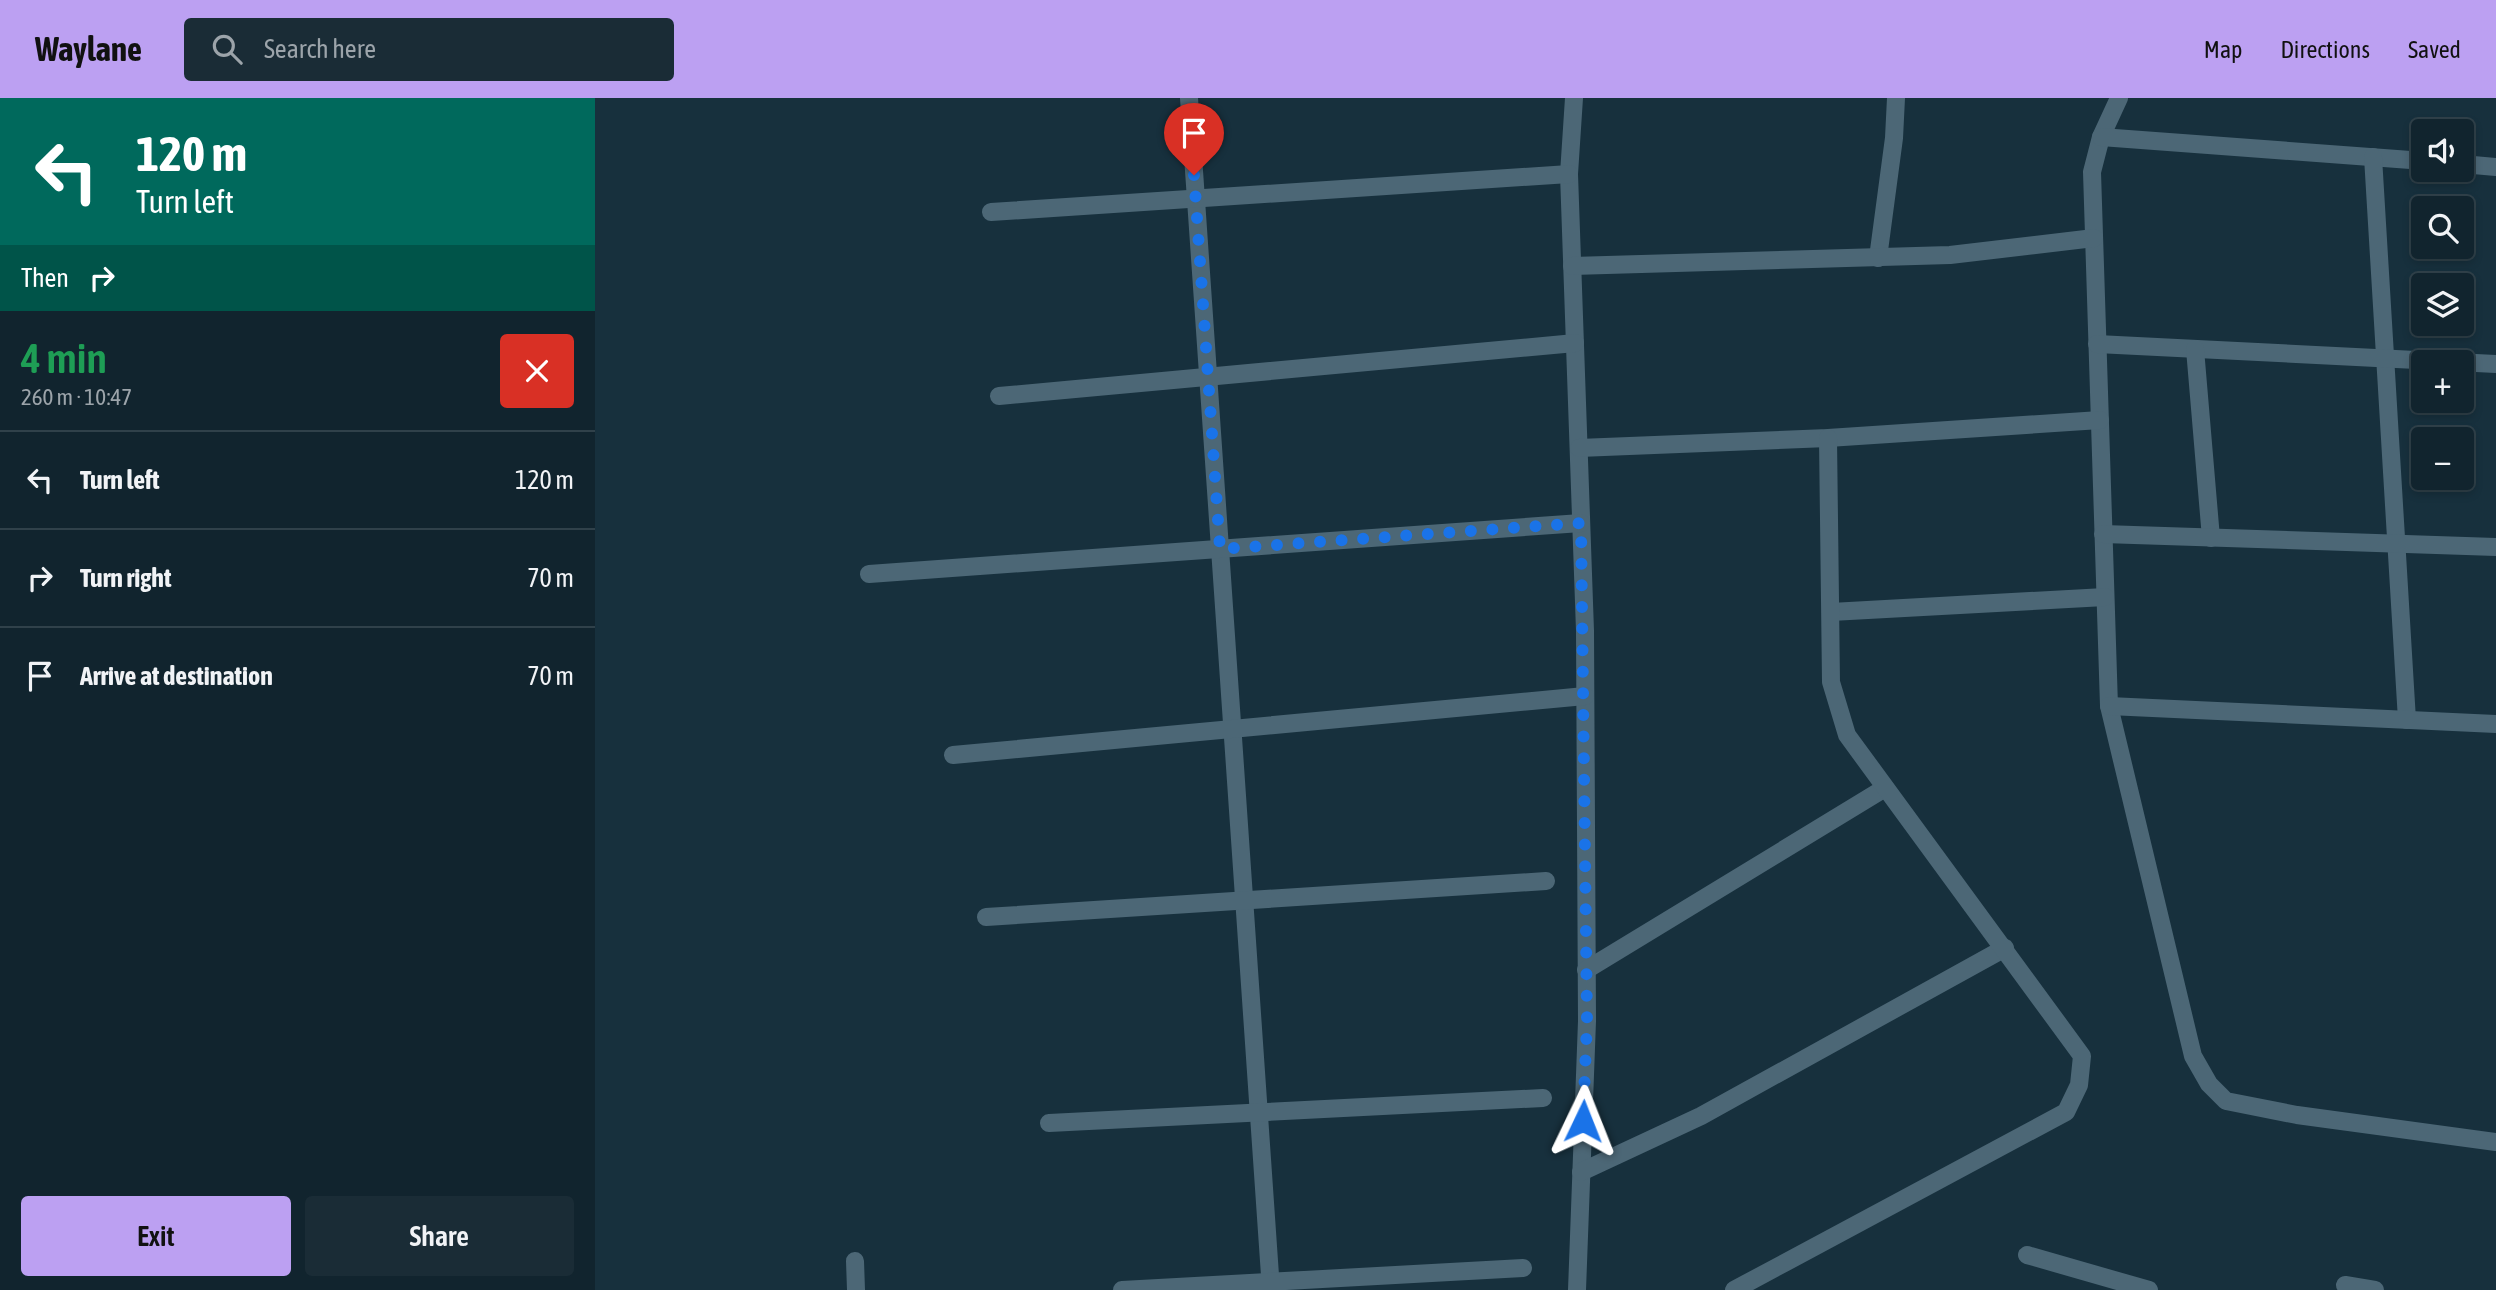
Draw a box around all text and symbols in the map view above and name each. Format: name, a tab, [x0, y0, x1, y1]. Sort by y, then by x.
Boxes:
search box	[184, 18, 674, 81]
text: Waylane	[35, 30, 142, 68]
icon: search	[208, 30, 246, 68]
text: Search here	[264, 34, 376, 64]
text: Map	[2204, 36, 2242, 63]
text: Directions	[2280, 36, 2370, 63]
text: Saved	[2408, 36, 2461, 63]
pin	[1164, 103, 1224, 175]
icon: arrive	[1175, 114, 1213, 152]
map controls	[2411, 119, 2474, 490]
button: sound	[2411, 119, 2474, 182]
text: 120 m	[136, 125, 247, 181]
icon: left	[21, 126, 112, 217]
text: Turn left	[136, 183, 234, 220]
button: search	[2411, 196, 2474, 259]
icon: right	[83, 259, 121, 297]
text: Then	[21, 263, 69, 293]
button: layers	[2411, 273, 2474, 336]
text: 4 min	[21, 334, 107, 382]
button: close	[500, 334, 574, 408]
button: +	[2411, 350, 2474, 413]
text: 260 m · 10:47	[21, 384, 132, 410]
button: −	[2411, 427, 2474, 490]
icon: left	[21, 461, 59, 499]
text: Turn left	[80, 465, 160, 495]
text: 120 m	[515, 465, 574, 495]
icon: right	[21, 559, 59, 597]
text: Turn right	[80, 563, 171, 593]
text: 70 m	[527, 563, 574, 593]
icon: arrive	[21, 657, 59, 695]
text: Arrive at destination	[80, 661, 273, 691]
text: 70 m	[527, 661, 574, 691]
position arrow	[1546, 1084, 1620, 1158]
button: Exit	[21, 1196, 291, 1276]
button: Share	[305, 1196, 574, 1276]

